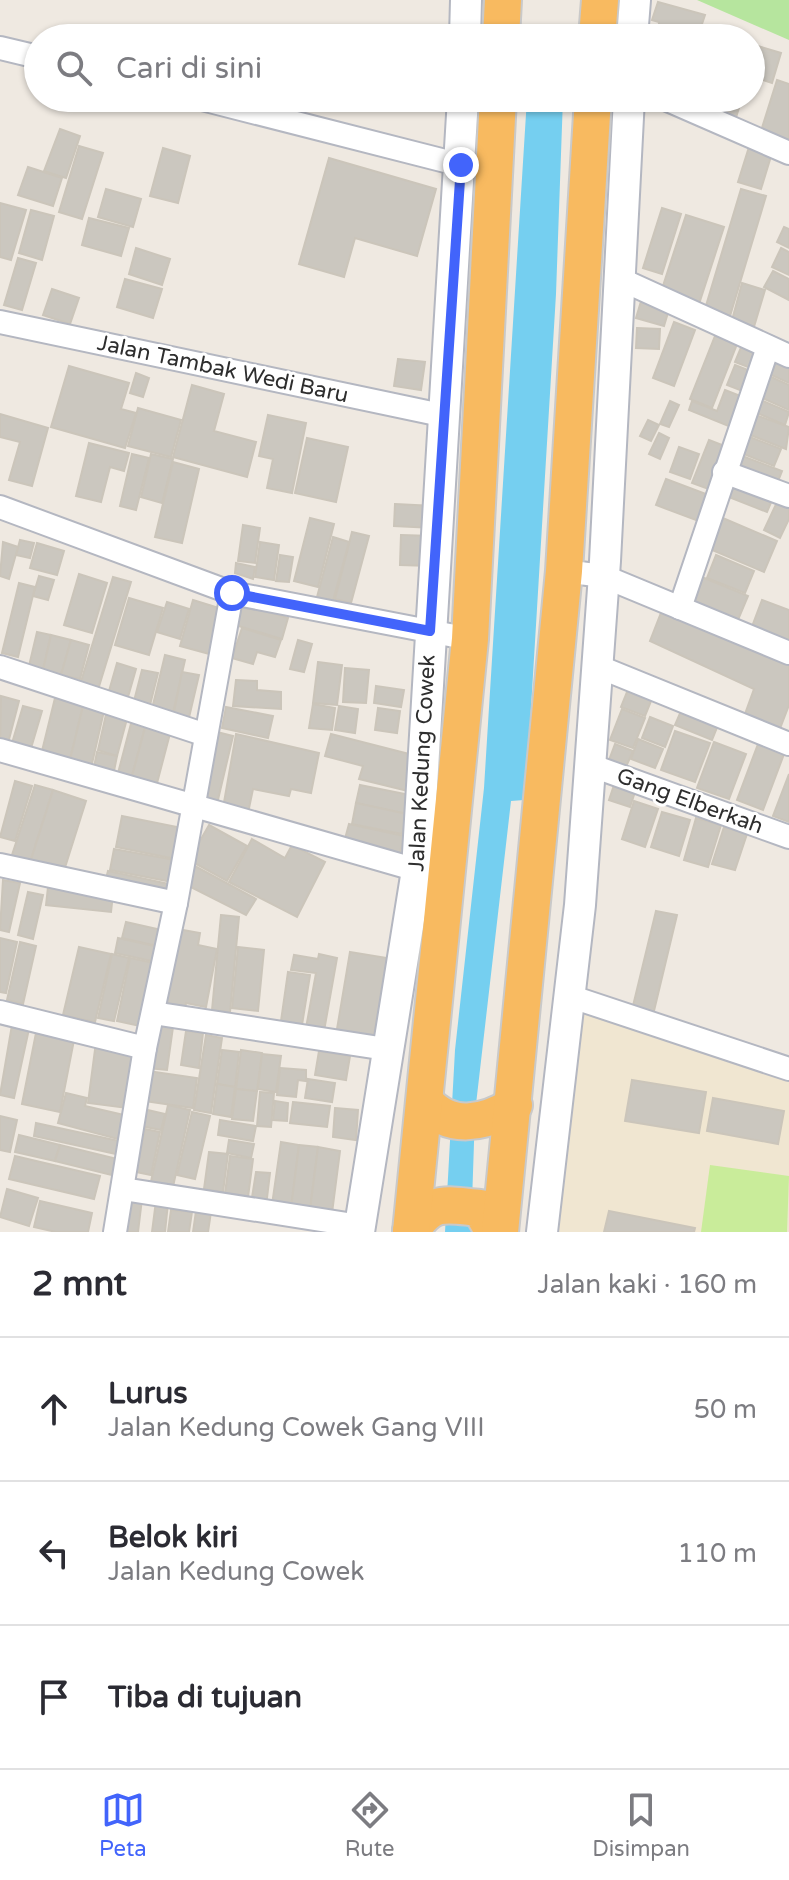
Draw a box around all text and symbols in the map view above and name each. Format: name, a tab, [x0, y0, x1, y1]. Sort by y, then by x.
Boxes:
search box	[24, 24, 765, 112]
icon: search	[52, 46, 96, 90]
text: Cari di sini	[116, 50, 262, 87]
route end	[443, 147, 479, 183]
street label: Jalan Tambak Wedi Baru	[95, 330, 351, 408]
route start	[214, 575, 250, 611]
street label: Jalan Kedung Cowek	[403, 654, 441, 872]
street label: Gang Elberkah	[613, 762, 767, 840]
text: 2 mnt	[32, 1264, 127, 1305]
text: Jalan kaki · 160 m	[538, 1269, 757, 1300]
text: Lurus	[108, 1375, 188, 1412]
icon: ahead	[32, 1387, 76, 1431]
text: 50 m	[694, 1394, 757, 1425]
text: Jalan Kedung Cowek Gang VIII	[108, 1412, 485, 1443]
text: Belok kiri	[108, 1519, 238, 1556]
icon: left	[32, 1531, 76, 1575]
text: 110 m	[677, 1538, 757, 1569]
text: Jalan Kedung Cowek	[108, 1556, 364, 1587]
icon: arrive	[32, 1675, 76, 1719]
text: Tiba di tujuan	[108, 1679, 302, 1716]
tab: Peta	[99, 1788, 147, 1862]
tab: Rute	[345, 1788, 394, 1862]
tab: Disimpan	[592, 1788, 690, 1862]

